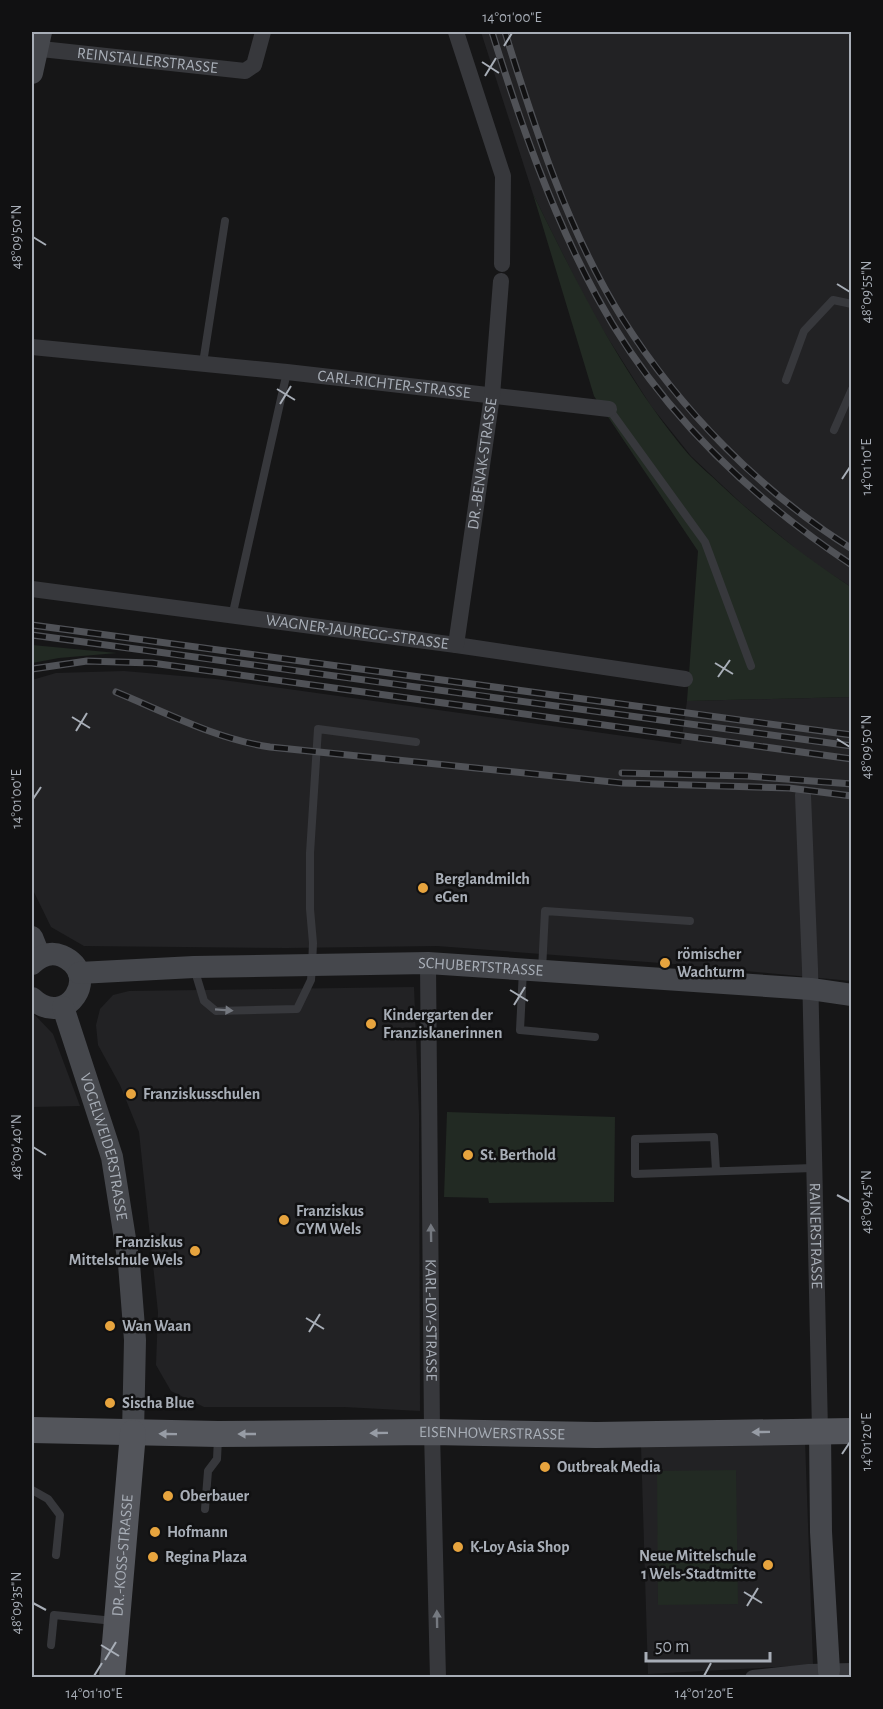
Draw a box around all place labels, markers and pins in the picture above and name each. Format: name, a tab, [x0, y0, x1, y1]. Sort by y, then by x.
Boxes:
place label: Berglandmilch eGen	[435, 871, 530, 905]
marker: Berglandmilch eGen	[416, 881, 430, 895]
place label: römischer Wachturm	[677, 946, 745, 980]
marker: römischer Wachturm	[658, 956, 672, 970]
place label: Kindergarten der Franziskanerinnen	[383, 1007, 502, 1041]
marker: Kindergarten der Franziskanerinnen	[364, 1017, 378, 1031]
place label: Franziskusschulen	[143, 1086, 260, 1102]
marker: Franziskusschulen	[124, 1087, 138, 1101]
place label: St. Berthold	[480, 1147, 557, 1163]
marker: St. Berthold	[461, 1148, 475, 1162]
place label: Franziskus GYM Wels	[296, 1203, 364, 1237]
marker: Franziskus GYM Wels	[277, 1213, 291, 1227]
place label: Franziskus Mittelschule Wels	[69, 1234, 183, 1268]
marker: Franziskus Mittelschule Wels	[188, 1244, 202, 1258]
place label: Wan Waan	[122, 1318, 191, 1334]
marker: Wan Waan	[103, 1319, 117, 1333]
place label: Sischa Blue	[122, 1395, 195, 1411]
marker: Sischa Blue	[103, 1396, 117, 1410]
place label: Outbreak Media	[557, 1459, 661, 1475]
marker: Outbreak Media	[538, 1460, 552, 1474]
place label: Oberbauer	[180, 1488, 250, 1504]
marker: Oberbauer	[161, 1489, 175, 1503]
place label: Hofmann	[167, 1524, 228, 1540]
marker: Hofmann	[148, 1525, 162, 1539]
place label: K-Loy Asia Shop	[470, 1539, 570, 1556]
marker: K-Loy Asia Shop	[451, 1540, 465, 1554]
place label: Neue Mittelschule 1 Wels-Stadtmitte	[639, 1548, 756, 1582]
place label: Regina Plaza	[165, 1549, 248, 1565]
marker: Regina Plaza	[146, 1550, 160, 1564]
marker: Neue Mittelschule 1 Wels-Stadtmitte	[761, 1558, 775, 1572]

